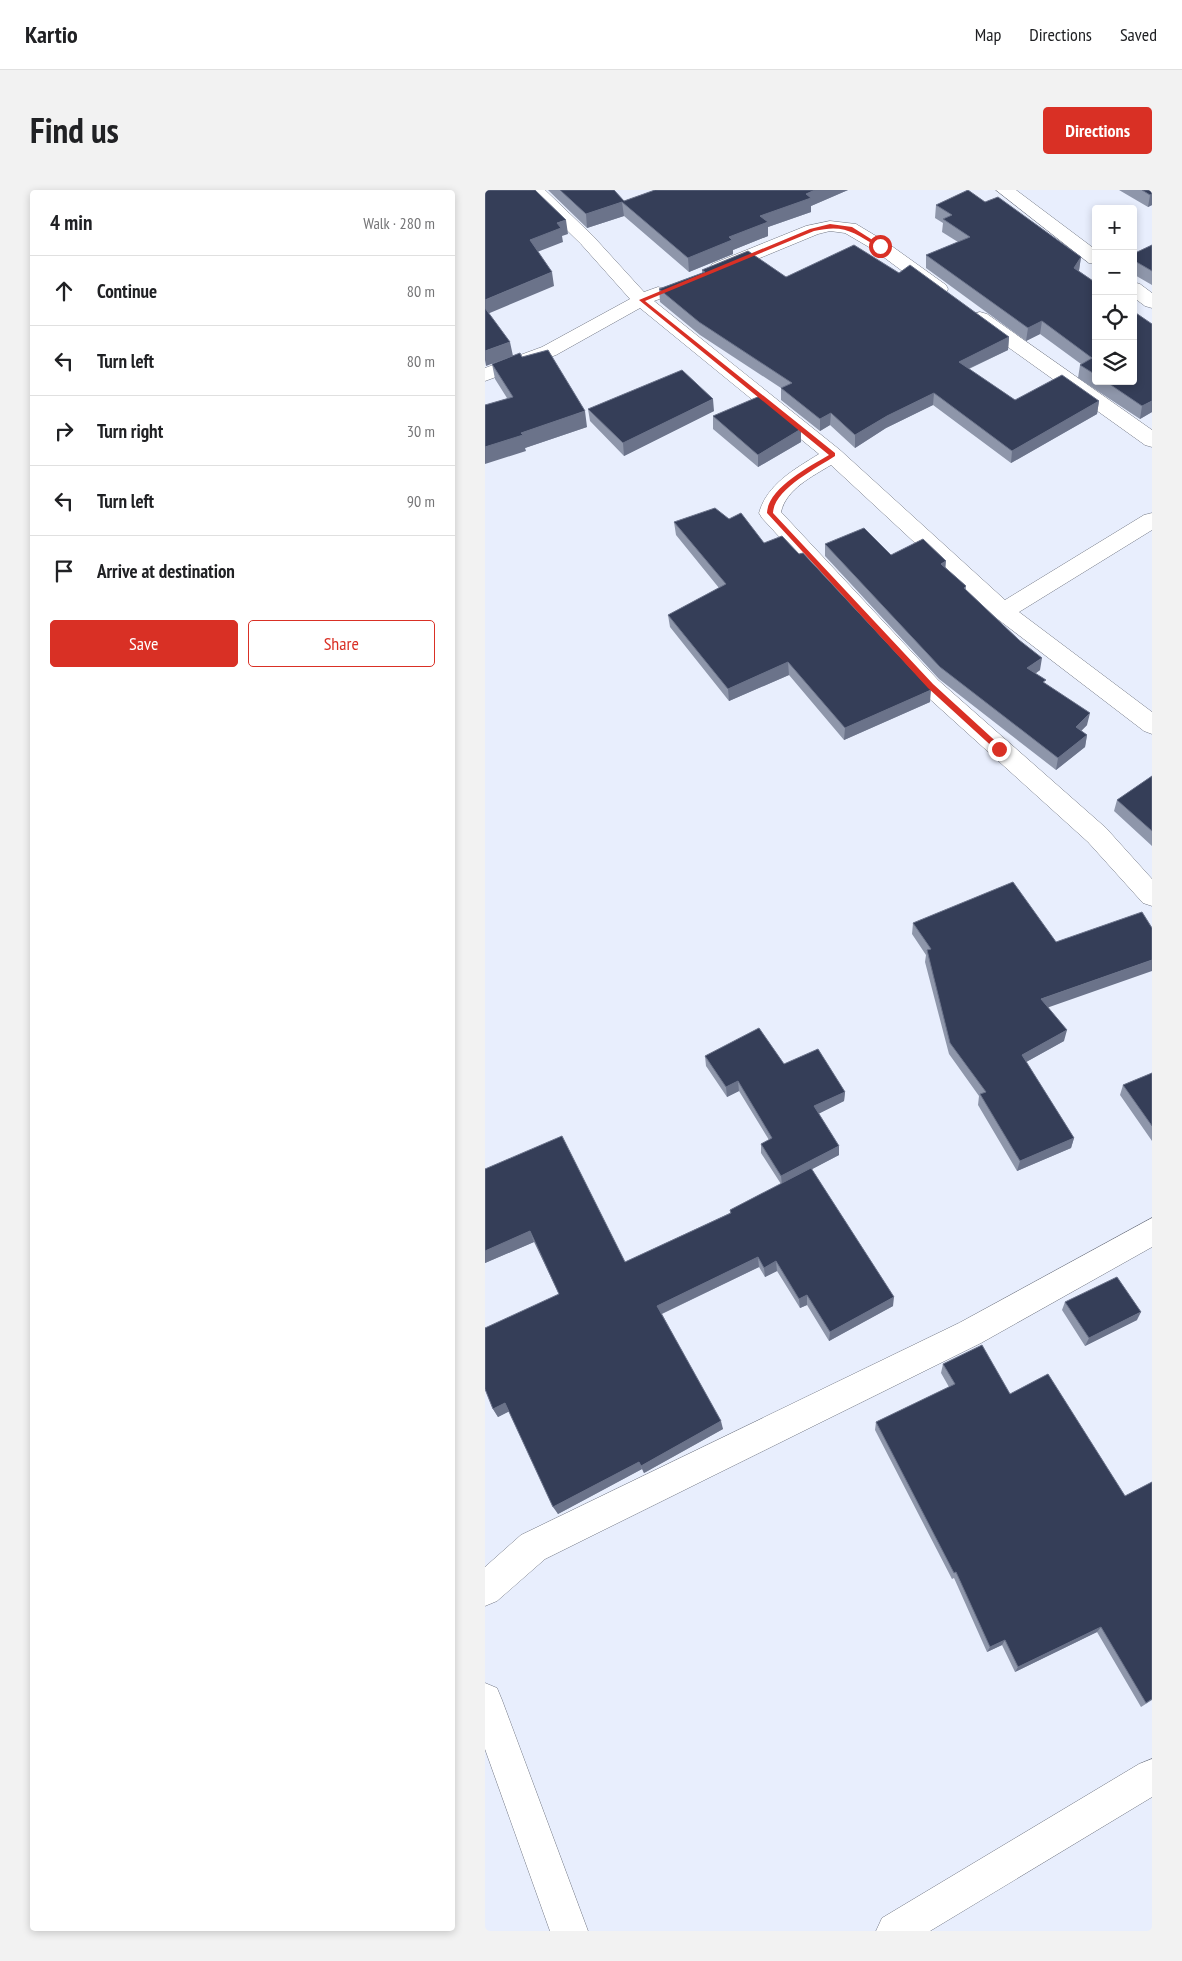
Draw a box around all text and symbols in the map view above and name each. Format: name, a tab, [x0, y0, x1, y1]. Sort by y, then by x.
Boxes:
text: Kartio	[25, 19, 78, 50]
text: Map	[975, 23, 1001, 46]
text: Directions	[1029, 23, 1092, 46]
text: Saved	[1120, 23, 1157, 46]
text: Find us	[30, 107, 119, 153]
button: Directions	[1043, 107, 1152, 154]
map controls	[1092, 205, 1137, 385]
button: +	[1092, 205, 1137, 250]
text: 4 min	[50, 209, 92, 236]
text: Walk · 280 m	[363, 213, 435, 233]
route start	[869, 235, 892, 258]
button: −	[1092, 250, 1137, 295]
icon: ahead	[50, 277, 78, 305]
text: Continue	[97, 279, 157, 303]
text: 80 m	[407, 281, 435, 301]
button: locate	[1092, 295, 1137, 340]
button: layers	[1092, 340, 1137, 385]
icon: left	[50, 347, 78, 375]
text: Turn left	[97, 349, 154, 373]
text: 80 m	[407, 351, 435, 371]
icon: right	[50, 417, 78, 445]
text: Turn right	[97, 419, 163, 443]
text: 30 m	[407, 421, 435, 441]
icon: left	[50, 487, 78, 515]
text: Turn left	[97, 489, 154, 513]
text: 90 m	[407, 491, 435, 511]
icon: arrive	[50, 557, 78, 585]
text: Arrive at destination	[97, 559, 235, 583]
button: Save	[50, 620, 238, 667]
button: Share	[248, 620, 435, 667]
route end	[988, 738, 1011, 761]

